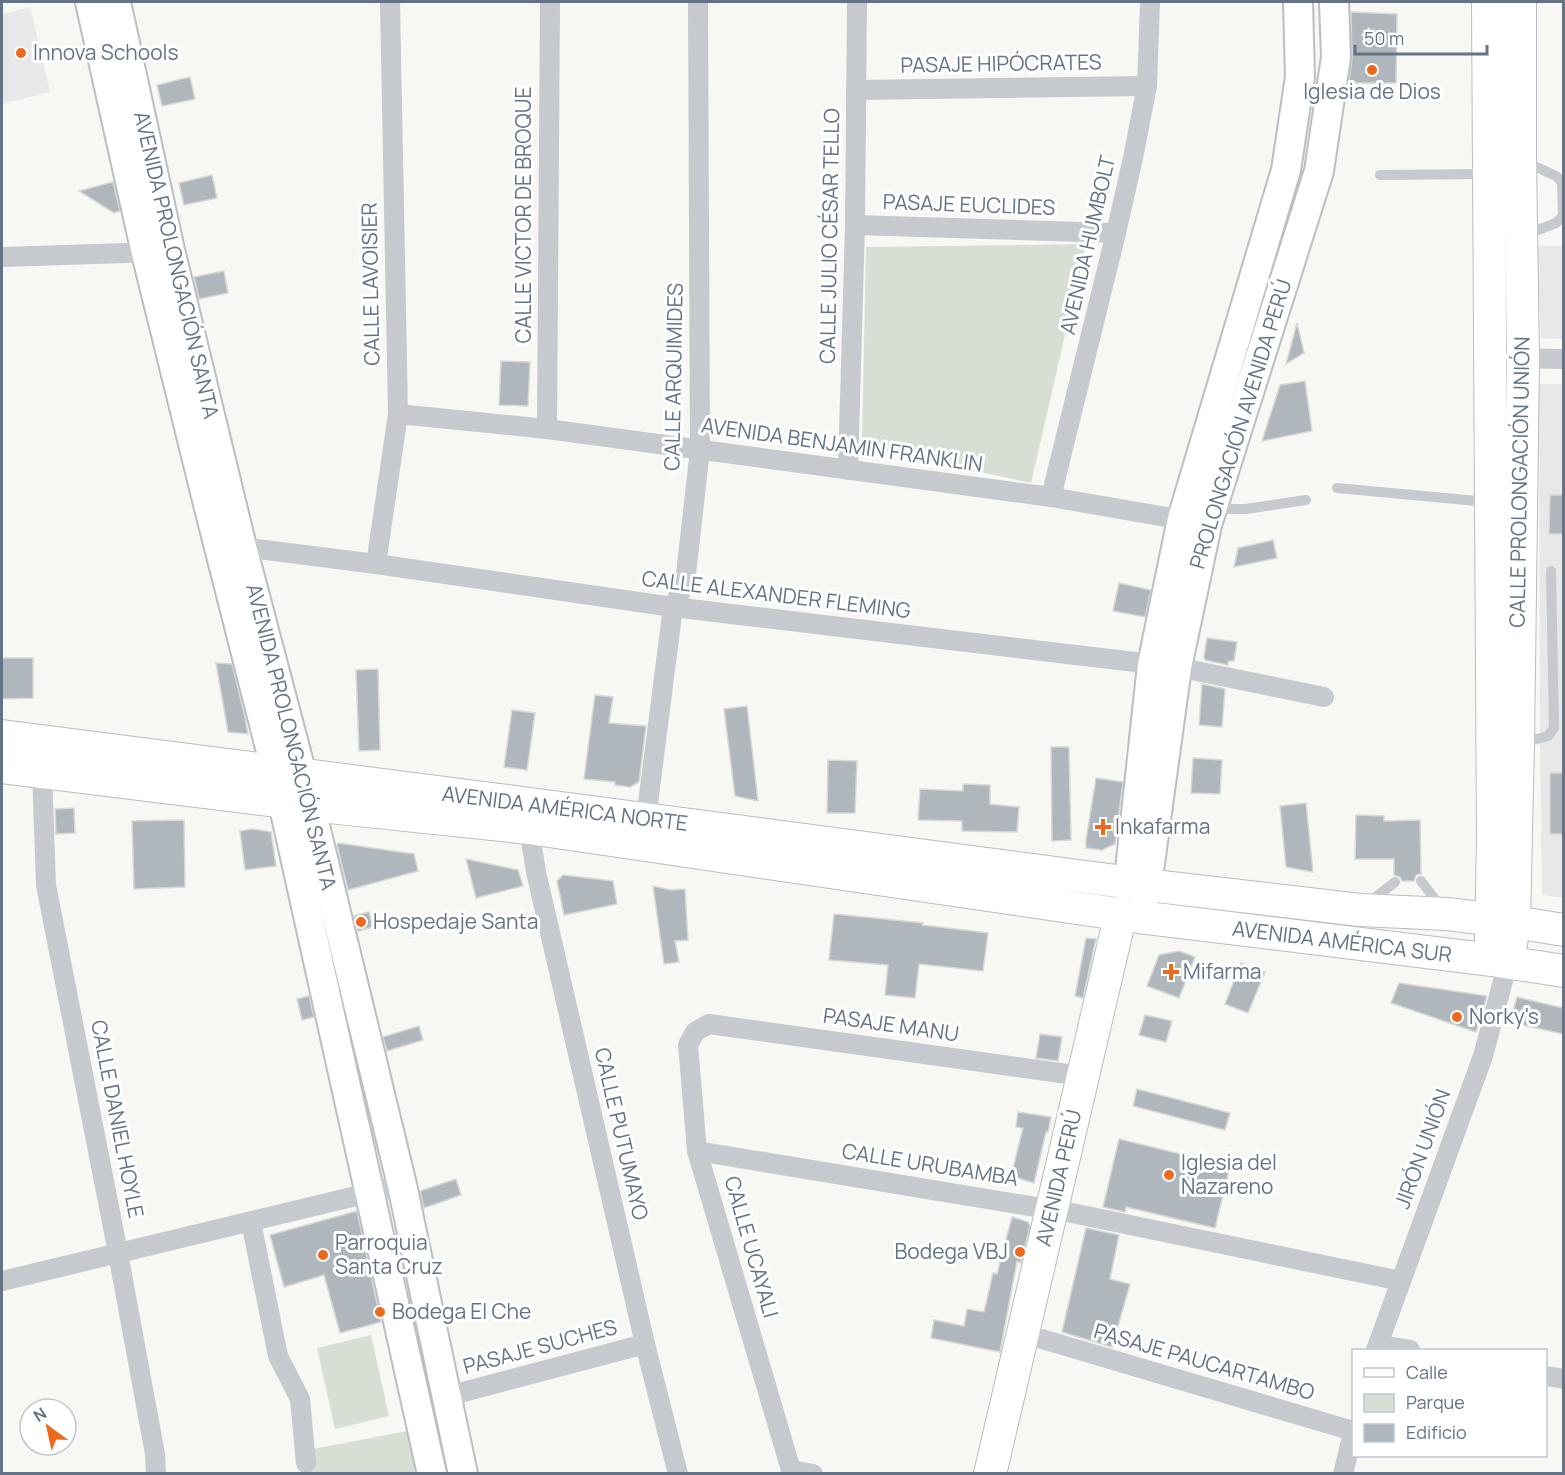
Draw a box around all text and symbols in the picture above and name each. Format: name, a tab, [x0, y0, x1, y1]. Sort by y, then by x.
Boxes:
scale bar	[1355, 18, 1487, 56]
text: 50 m	[1364, 26, 1404, 50]
place label: Innova Schools	[33, 38, 179, 66]
marker: Innova Schools	[14, 46, 28, 60]
street label: PASAJE HIPÓCRATES	[900, 47, 1102, 79]
marker: Iglesia de Dios	[1365, 63, 1379, 77]
place label: Iglesia de Dios	[1303, 77, 1441, 105]
street label: CALLE VICTOR DE BROQUE	[509, 87, 537, 343]
street label: AVENIDA PROLONGACIÓN SANTA	[128, 108, 226, 421]
street label: CALLE JULIO CÉSAR TELLO	[813, 108, 845, 364]
street label: AVENIDA HUMBOLT	[1053, 152, 1121, 337]
street label: PASAJE EUCLIDES	[882, 187, 1056, 221]
street label: CALLE LAVOISIER	[355, 202, 385, 366]
street label: PROLONGACIÓN AVENIDA PERÚ	[1183, 275, 1298, 572]
street label: CALLE ARQUIMIDES	[657, 283, 689, 471]
street label: CALLE PROLONGACIÓN UNIÓN	[1502, 336, 1536, 628]
street label: AVENIDA BENJAMIN FRANKLIN	[700, 410, 985, 478]
street label: CALLE ALEXANDER FLEMING	[640, 564, 912, 624]
street label: AVENIDA PROLONGACIÓN SANTA	[240, 581, 344, 893]
street label: AVENIDA AMÉRICA NORTE	[441, 779, 690, 837]
place label: Inkafarma	[1115, 812, 1210, 840]
marker: Inkafarma	[1096, 820, 1110, 834]
place label: Hospedaje Santa	[373, 907, 538, 935]
street label: AVENIDA AMÉRICA SUR	[1231, 914, 1454, 968]
marker: Hospedaje Santa	[354, 915, 368, 929]
place label: Mifarma	[1183, 957, 1261, 985]
marker: Mifarma	[1164, 965, 1178, 979]
street label: PASAJE MANU	[821, 1001, 961, 1047]
place label: Norky's	[1469, 1002, 1539, 1030]
marker: Norky's	[1450, 1010, 1464, 1024]
street label: CALLE DANIEL HOYLE	[85, 1018, 151, 1220]
street label: CALLE PUTUMAYO	[589, 1045, 655, 1223]
street label: JIRÓN UNIÓN	[1387, 1085, 1457, 1212]
street label: AVENIDA PERÚ	[1029, 1107, 1087, 1249]
street label: CALLE URUBAMBA	[840, 1136, 1020, 1192]
place label: Iglesia del Nazareno	[1181, 1148, 1277, 1200]
marker: Iglesia del Nazareno	[1162, 1168, 1176, 1182]
street label: CALLE UCAYALI	[718, 1173, 786, 1321]
place label: Parroquia Santa Cruz	[335, 1228, 443, 1280]
place label: Bodega VBJ	[894, 1237, 1008, 1265]
marker: Bodega VBJ	[1013, 1245, 1027, 1259]
marker: Parroquia Santa Cruz	[316, 1248, 330, 1262]
place label: Bodega El Che	[392, 1297, 531, 1325]
marker: Bodega El Che	[373, 1305, 387, 1319]
street label: PASAJE SUCHES	[460, 1312, 620, 1380]
street label: PASAJE PAUCARTAMBO	[1091, 1316, 1318, 1406]
legend	[1352, 1349, 1547, 1457]
text: Calle	[1406, 1360, 1448, 1384]
text: Parque	[1406, 1390, 1465, 1414]
north arrow	[18, 1397, 78, 1457]
text: N	[29, 1402, 51, 1427]
text: Edificio	[1406, 1420, 1467, 1444]

